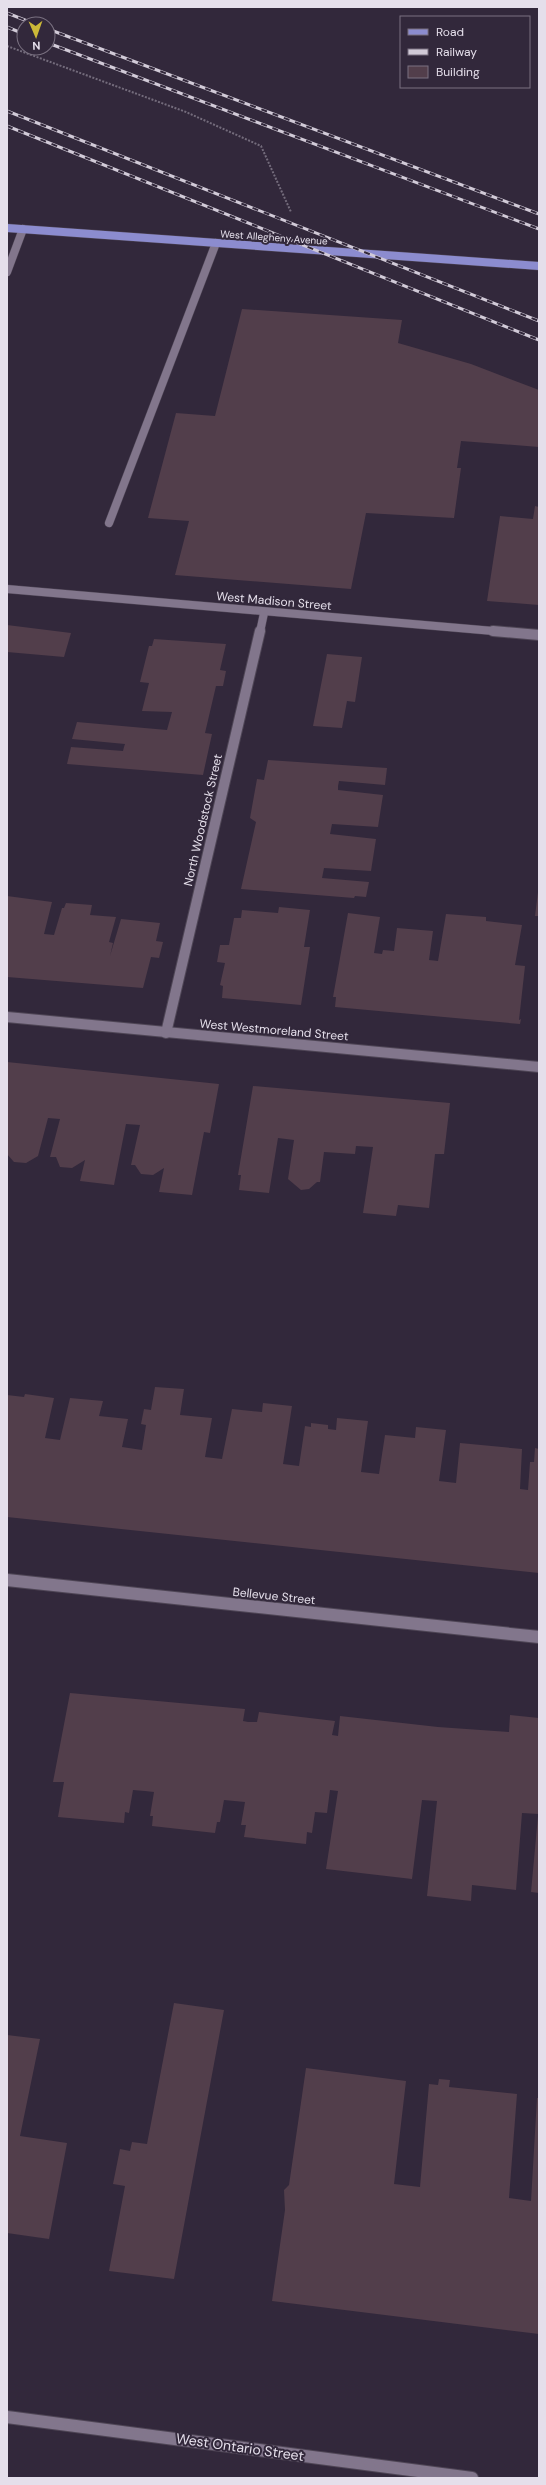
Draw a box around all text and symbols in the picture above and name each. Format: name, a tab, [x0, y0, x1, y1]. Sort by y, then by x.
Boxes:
north arrow	[16, 16, 56, 56]
legend	[400, 16, 530, 88]
text: Road	[436, 24, 464, 40]
text: N	[32, 39, 41, 53]
text: Railway	[436, 44, 477, 60]
text: Building	[436, 64, 480, 80]
street label: West Allegheny Avenue	[220, 227, 328, 248]
street label: West Madison Street	[216, 588, 333, 614]
street label: North Woodstock Street	[180, 752, 226, 888]
street label: West Westmoreland Street	[199, 1016, 349, 1045]
street label: Bellevue Street	[232, 1584, 316, 1608]
street label: West Ontario Street	[175, 2429, 305, 2465]

